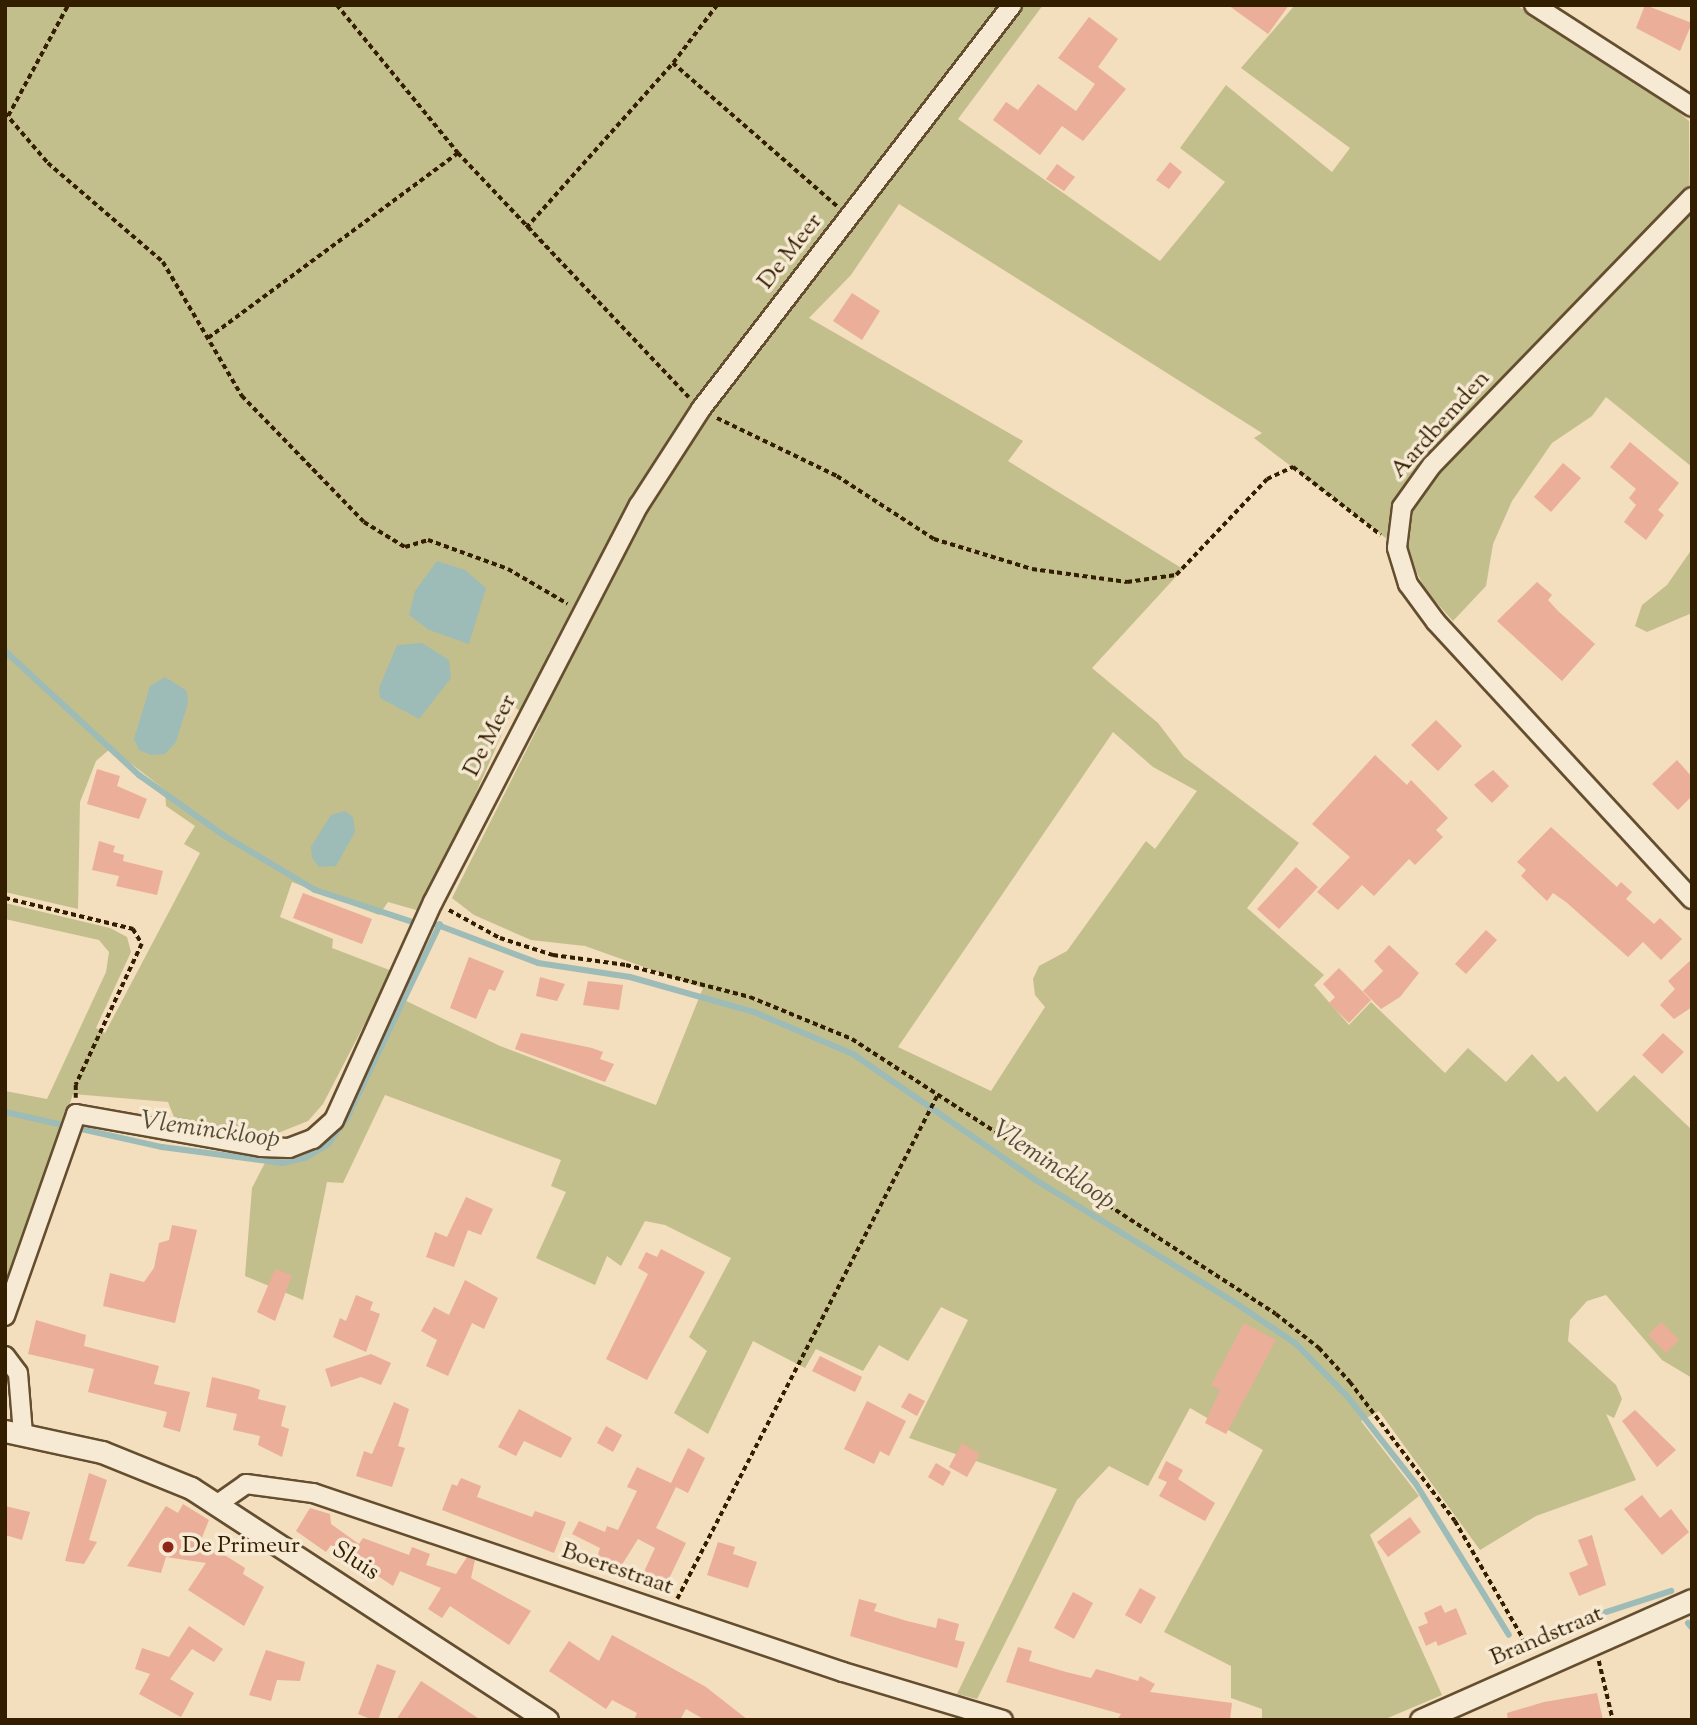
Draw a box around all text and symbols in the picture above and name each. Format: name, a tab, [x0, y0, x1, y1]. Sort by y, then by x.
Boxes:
street label: De Meer	[752, 208, 830, 296]
street label: Aardbemden	[1385, 365, 1497, 485]
street label: De Meer	[458, 690, 524, 782]
water label: Vleminckloop	[138, 1106, 282, 1156]
water label: Vleminckloop	[986, 1115, 1120, 1217]
place label: De Primeur	[182, 1533, 300, 1561]
street label: Sluis	[326, 1536, 384, 1588]
street label: Boerestraat	[557, 1537, 677, 1603]
marker: De Primeur	[160, 1539, 176, 1555]
street label: Brandstraat	[1486, 1600, 1608, 1674]

